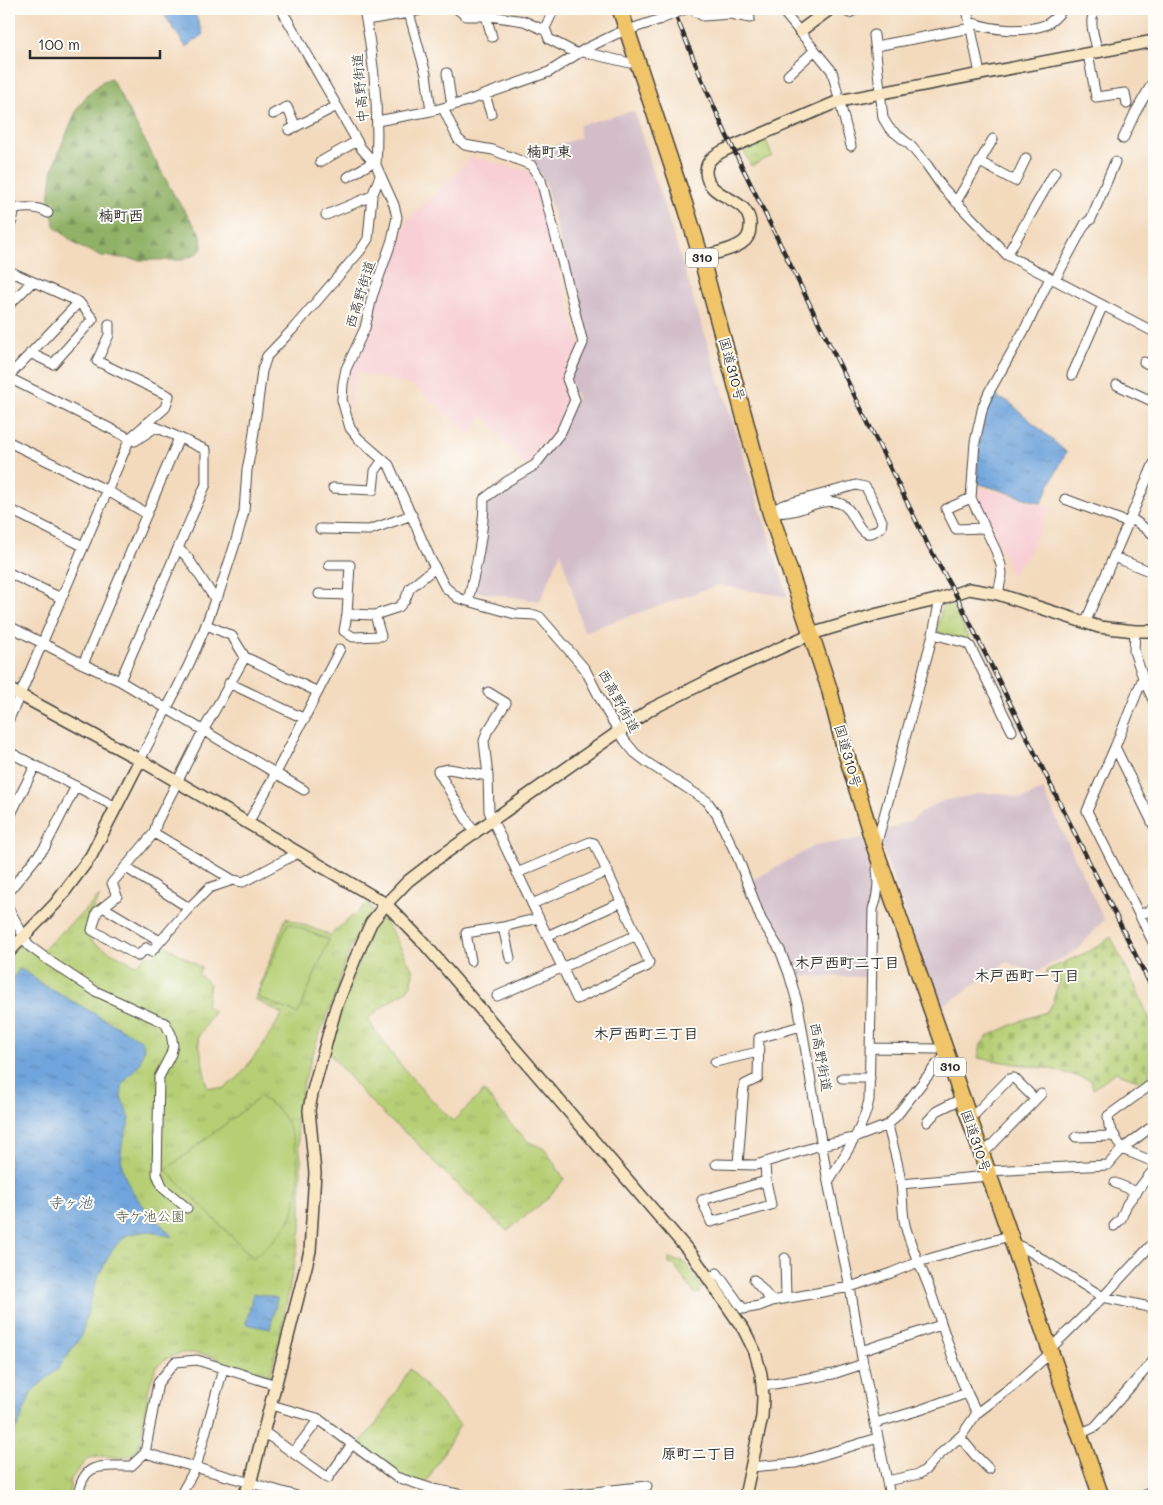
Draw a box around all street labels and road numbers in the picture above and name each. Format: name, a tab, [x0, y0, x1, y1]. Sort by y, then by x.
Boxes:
street label: 中高野街道	[347, 52, 372, 124]
road number: 310	[686, 248, 718, 268]
street label: 西高野街道	[340, 258, 379, 330]
street label: 国道310号	[715, 335, 750, 403]
street label: 西高野街道	[594, 666, 645, 736]
street label: 国道310号	[830, 722, 867, 790]
street label: 西高野街道	[806, 1021, 837, 1093]
road number: 310	[934, 1058, 966, 1076]
street label: 国道310号	[957, 1107, 996, 1175]

